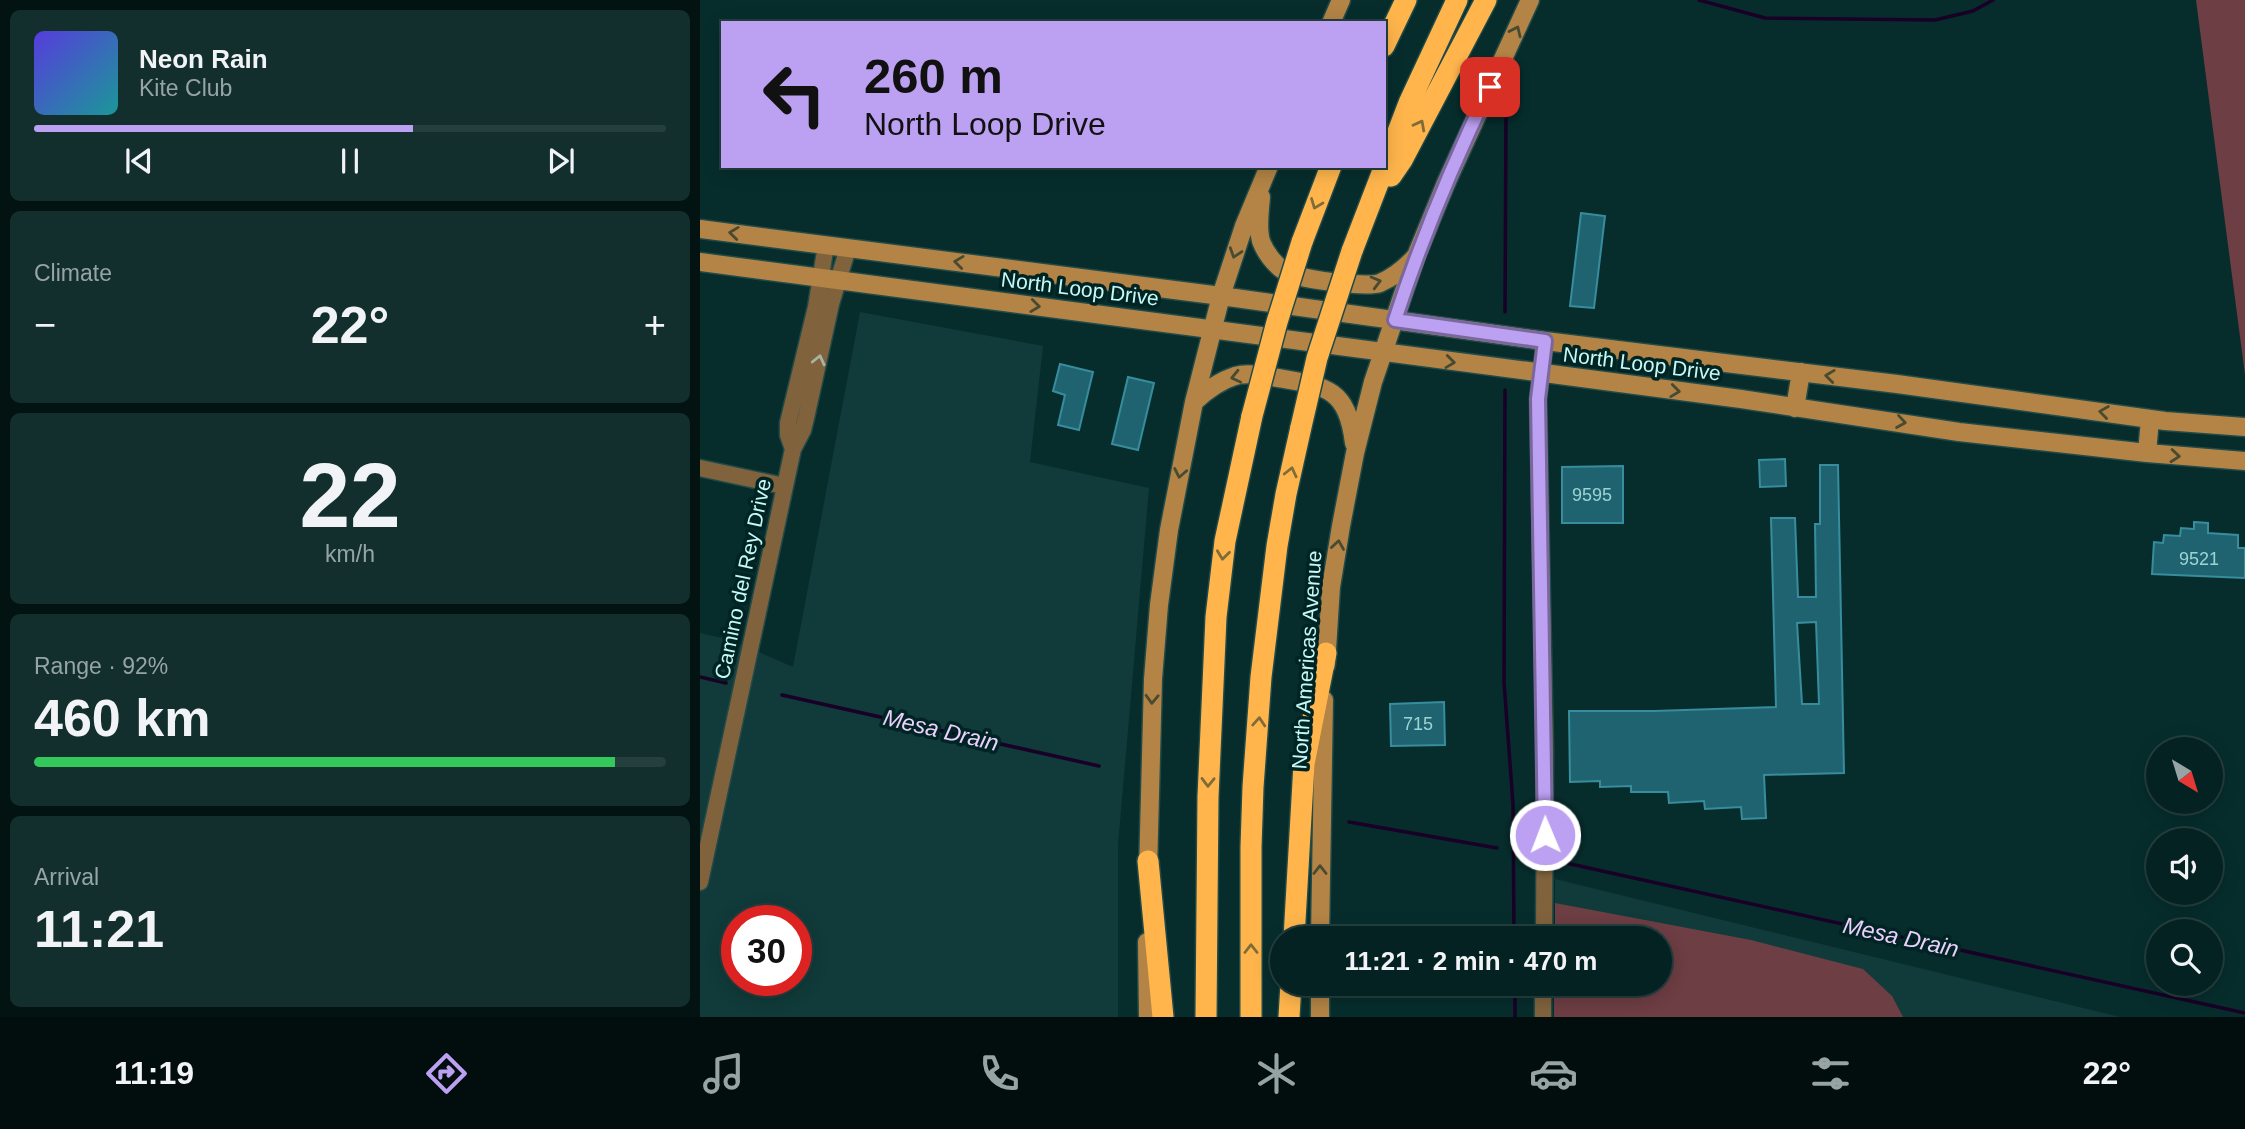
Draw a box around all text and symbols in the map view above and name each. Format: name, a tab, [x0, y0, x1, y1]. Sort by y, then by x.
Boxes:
one-way arrow	[1508, 26, 1522, 39]
text: Neon Rain	[139, 44, 268, 74]
icon: left	[749, 49, 840, 140]
text: 260 m	[864, 49, 1003, 103]
pin	[1460, 57, 1520, 117]
icon: arrive	[1471, 68, 1509, 106]
text: Kite Club	[139, 75, 232, 101]
text: North Loop Drive	[864, 106, 1106, 142]
one-way arrow	[1412, 120, 1426, 132]
icon: previous	[120, 142, 158, 180]
icon: pause	[331, 142, 369, 180]
icon: next	[542, 142, 580, 180]
one-way arrow	[1311, 197, 1325, 209]
one-way arrow	[728, 226, 739, 241]
one-way arrow	[1229, 246, 1243, 258]
one-way arrow	[953, 255, 965, 270]
text: Climate	[34, 260, 112, 286]
street label: North Loop Drive	[1000, 267, 1160, 310]
one-way arrow	[1370, 276, 1382, 290]
text: 22°	[311, 296, 389, 354]
one-way arrow	[1029, 298, 1041, 313]
text: −	[34, 304, 56, 346]
text: +	[644, 304, 666, 346]
street label: North Loop Drive	[1562, 342, 1722, 385]
one-way arrow	[810, 354, 825, 366]
one-way arrow	[1444, 354, 1456, 369]
one-way arrow	[1824, 368, 1836, 383]
one-way arrow	[1230, 369, 1242, 383]
one-way arrow	[1669, 384, 1681, 399]
one-way arrow	[2098, 405, 2110, 420]
one-way arrow	[1895, 414, 1907, 429]
text: 22	[299, 445, 401, 546]
one-way arrow	[2170, 448, 2181, 463]
one-way arrow	[1283, 466, 1297, 478]
one-way arrow	[1173, 467, 1188, 479]
street label: Camino del Rey Drive	[710, 477, 775, 681]
house number: 9595	[1572, 485, 1612, 505]
one-way arrow	[1330, 539, 1345, 551]
text: km/h	[325, 541, 375, 567]
one-way arrow	[1216, 549, 1231, 561]
house number: 9521	[2179, 549, 2219, 569]
street label: North Americas Avenue	[1287, 550, 1326, 770]
text: Range · 92%	[34, 653, 168, 679]
text: 460 km	[34, 689, 210, 747]
one-way arrow	[1145, 693, 1160, 704]
water label: Mesa Drain	[881, 704, 1001, 756]
house number: 715	[1403, 714, 1433, 734]
one-way arrow	[1251, 716, 1266, 727]
north arrow	[2146, 737, 2222, 814]
map controls	[2146, 737, 2223, 996]
one-way arrow	[1200, 777, 1216, 788]
position arrow	[1508, 798, 1582, 872]
button: sound	[2146, 828, 2223, 905]
text: Arrival	[34, 864, 99, 890]
one-way arrow	[1312, 864, 1328, 875]
text: 11:21	[34, 900, 164, 958]
speed limit sign: 30	[721, 905, 812, 996]
water label: Mesa Drain	[1841, 912, 1961, 962]
button: search	[2146, 919, 2223, 996]
one-way arrow	[1243, 943, 1259, 954]
text: 11:21 · 2 min · 470 m	[1345, 946, 1597, 976]
icon: directions	[422, 1049, 471, 1098]
icon: music	[699, 1049, 748, 1098]
icon: phone	[975, 1049, 1024, 1098]
icon: climate	[1252, 1049, 1301, 1098]
icon: car	[1529, 1049, 1578, 1098]
icon: filters	[1806, 1049, 1855, 1098]
text: 11:19	[114, 1055, 194, 1091]
text: 22°	[2083, 1055, 2131, 1091]

